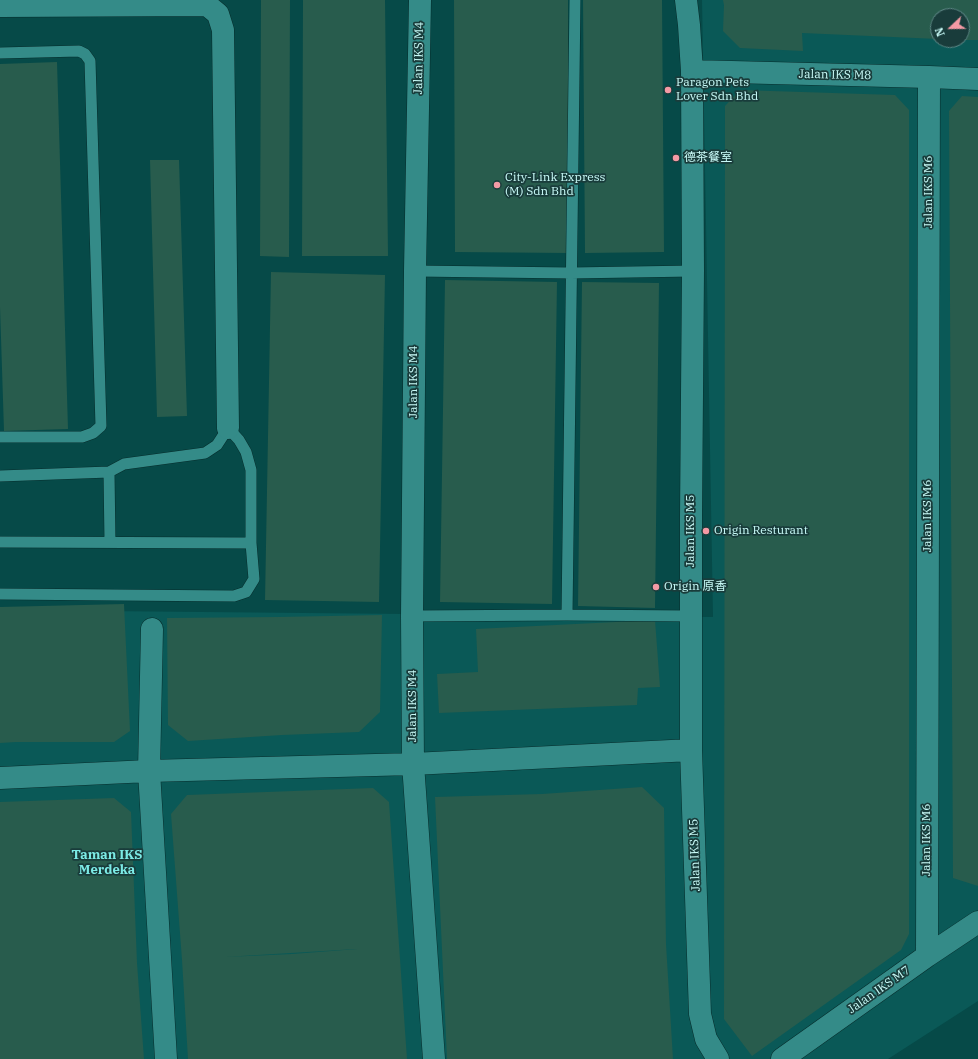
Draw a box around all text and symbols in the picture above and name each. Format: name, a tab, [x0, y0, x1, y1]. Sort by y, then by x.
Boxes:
north arrow	[930, 8, 970, 48]
street label: Jalan IKS M4	[411, 22, 427, 94]
text: N	[932, 25, 948, 39]
street label: Jalan IKS M8	[799, 67, 871, 83]
place label: Paragon Pets Lover Sdn Bhd	[676, 76, 758, 104]
marker: Paragon Pets Lover Sdn Bhd	[663, 85, 673, 95]
place label: 德茶餐室	[684, 151, 732, 165]
marker: 德茶餐室	[671, 153, 681, 163]
street label: Jalan IKS M6	[922, 156, 936, 228]
place label: City-Link Express (M) Sdn Bhd	[505, 171, 605, 199]
marker: City-Link Express (M) Sdn Bhd	[492, 180, 502, 190]
street label: Jalan IKS M4	[407, 346, 421, 418]
street label: Jalan IKS M6	[921, 480, 935, 552]
street label: Jalan IKS M5	[684, 495, 698, 567]
place label: Origin Resturant	[714, 524, 808, 538]
marker: Origin Resturant	[701, 526, 711, 536]
place label: Origin 原香	[664, 580, 726, 594]
marker: Origin 原香	[651, 582, 661, 592]
street label: Jalan IKS M4	[406, 670, 420, 742]
street label: Jalan IKS M6	[920, 804, 934, 876]
street label: Jalan IKS M5	[687, 818, 703, 892]
district label: Taman IKS Merdeka	[72, 847, 142, 878]
street label: Jalan IKS M7	[845, 963, 913, 1017]

